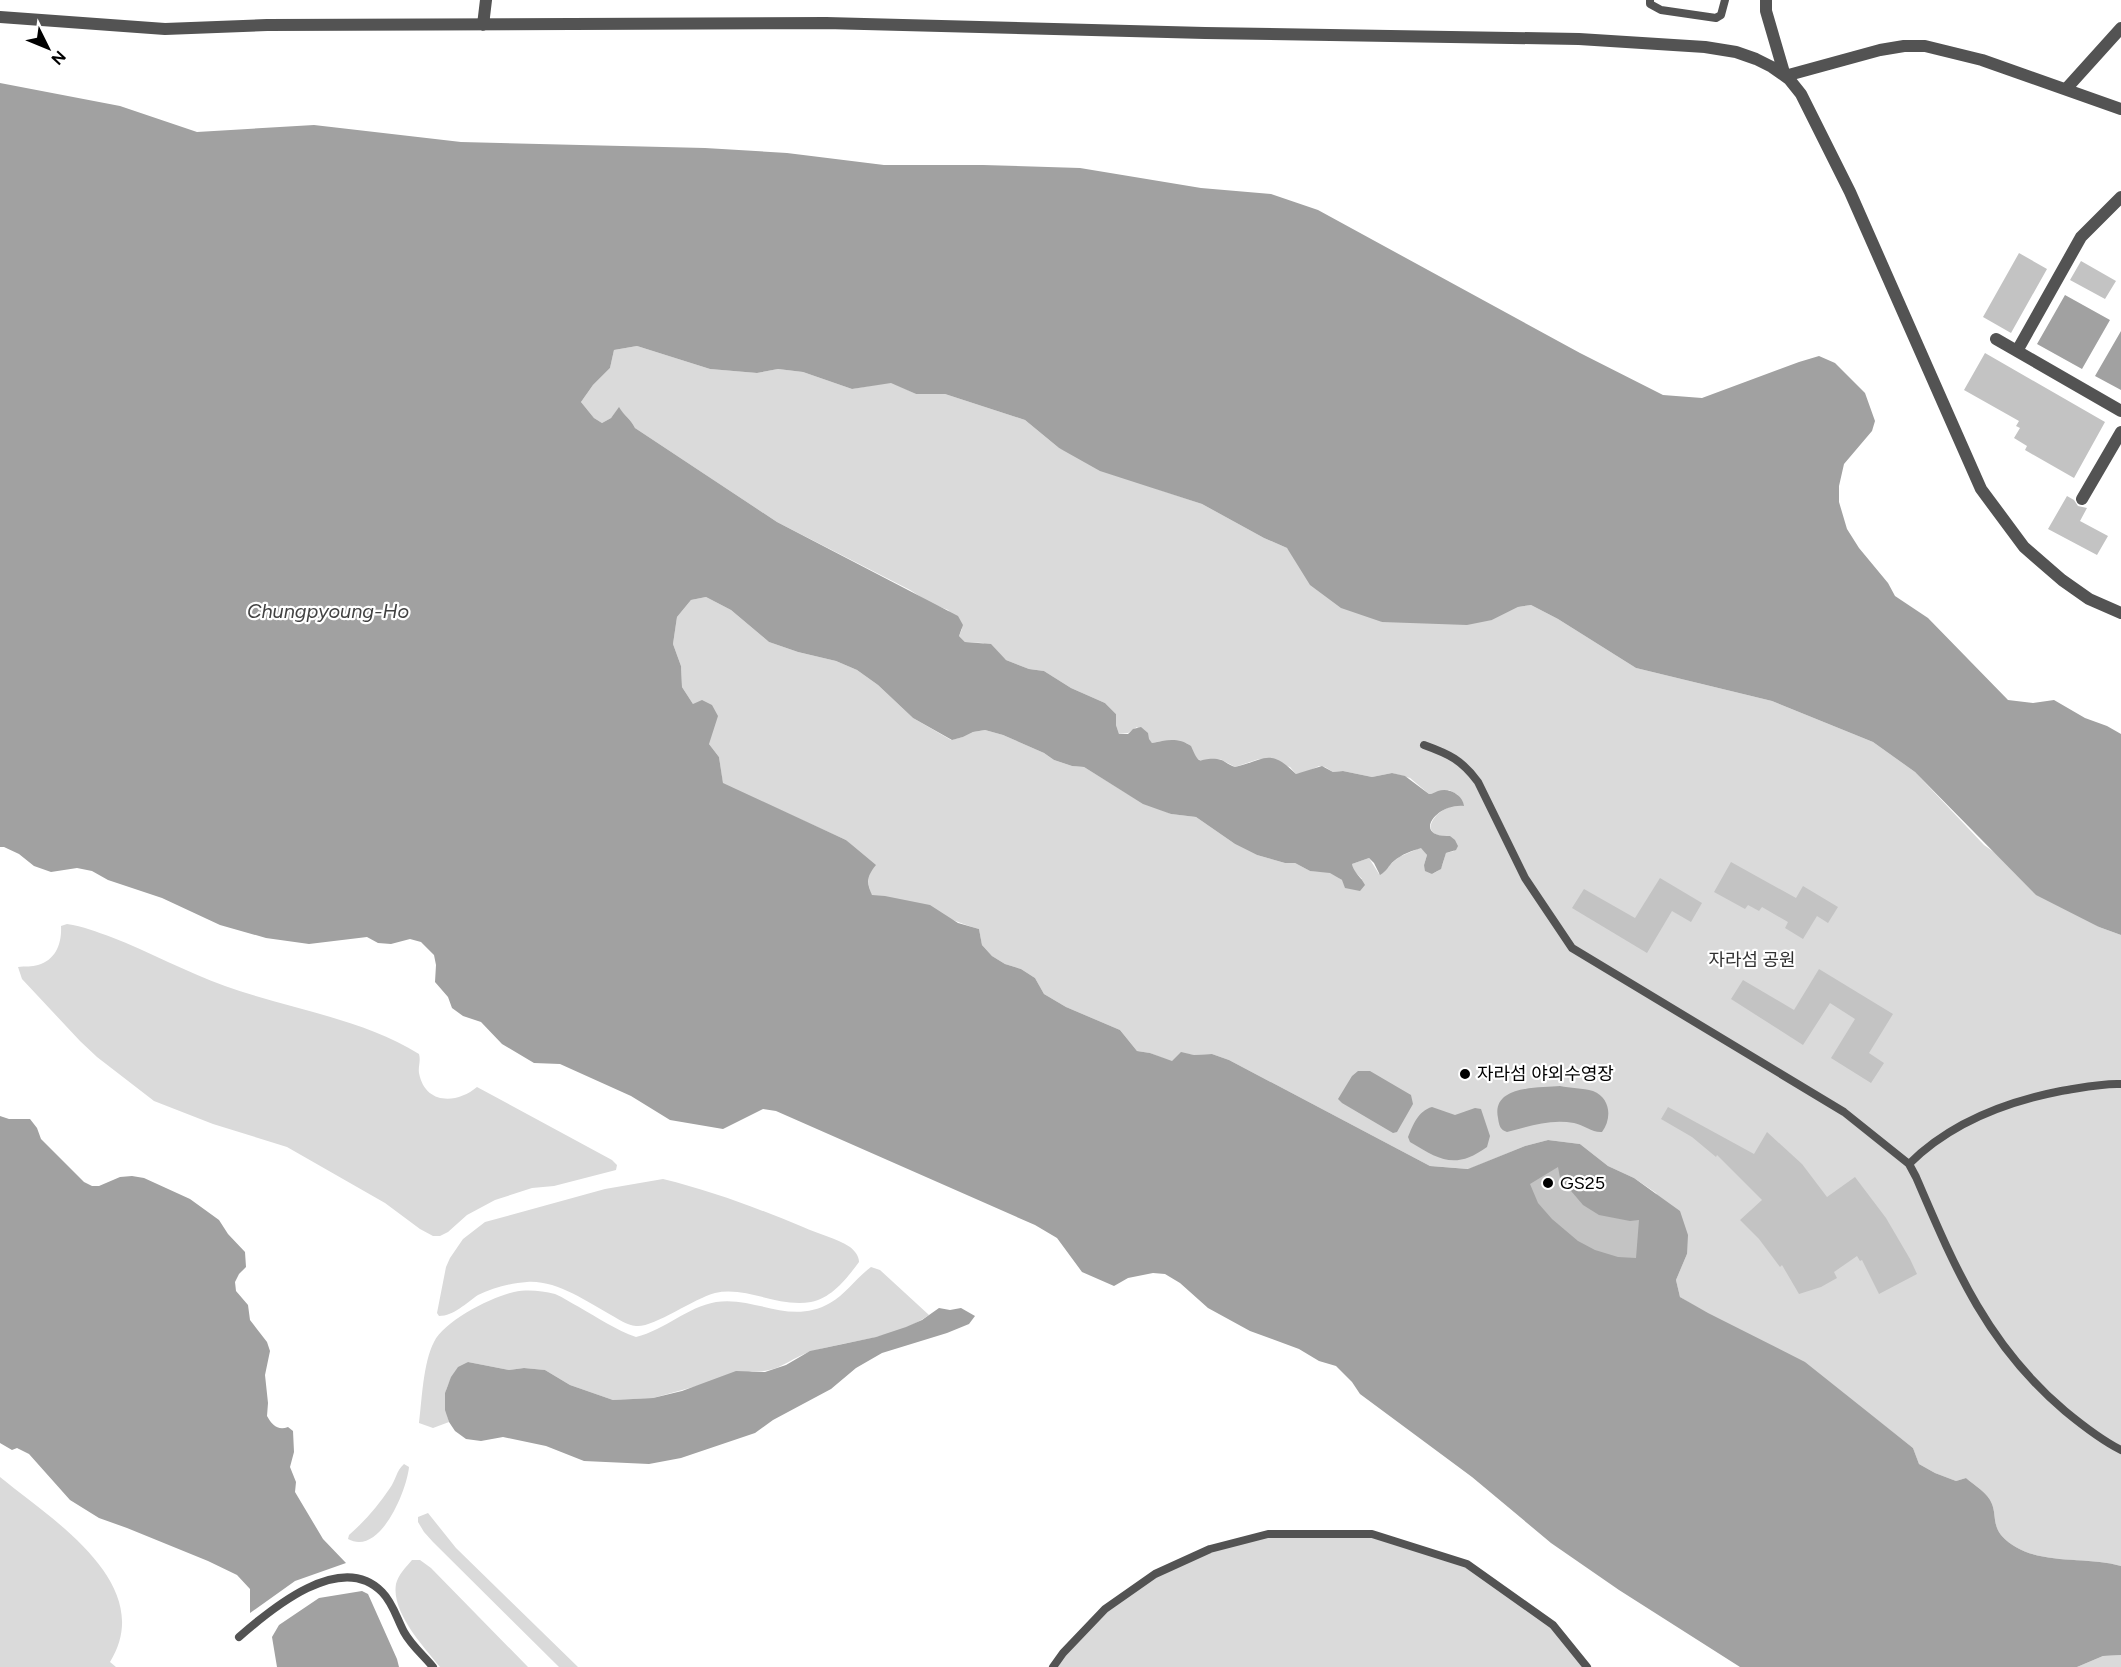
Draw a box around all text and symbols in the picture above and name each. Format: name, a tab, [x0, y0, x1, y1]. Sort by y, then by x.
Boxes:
north arrow	[18, 18, 78, 78]
text: N	[47, 47, 70, 69]
water label: Chungpyoung-Ho	[247, 599, 409, 623]
park label: 자라섬 공원	[1708, 949, 1796, 971]
place label: 자라섬 야외수영장	[1477, 1063, 1614, 1085]
marker: 자라섬 야외수영장	[1458, 1067, 1472, 1081]
place label: GS25	[1560, 1172, 1605, 1194]
marker: GS25	[1541, 1176, 1555, 1190]

